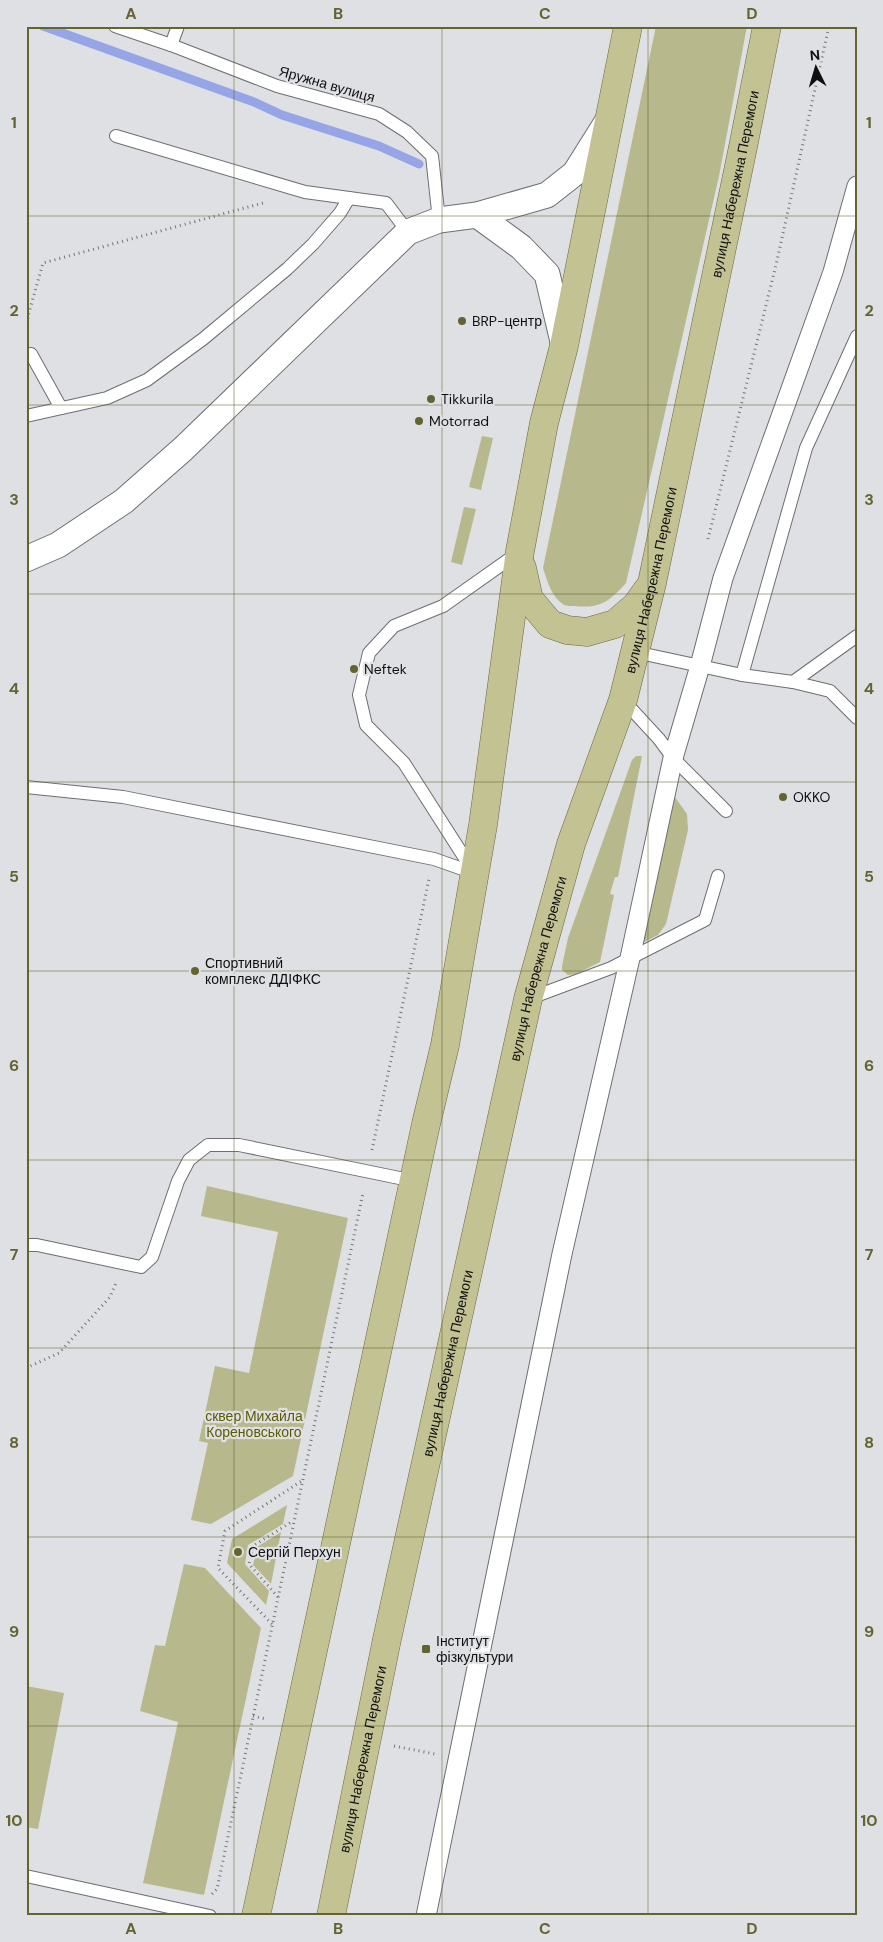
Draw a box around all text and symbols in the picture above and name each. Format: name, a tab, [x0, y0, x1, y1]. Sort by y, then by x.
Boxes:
text: A	[125, 3, 137, 24]
text: B	[333, 3, 343, 24]
text: C	[539, 3, 551, 24]
text: D	[746, 3, 758, 24]
north arrow	[790, 42, 840, 92]
text: N	[809, 46, 821, 64]
street label: Яружна вулиця	[277, 62, 377, 106]
street label: вулиця Набережна Перемоги	[707, 89, 763, 279]
text: 1	[11, 112, 17, 133]
text: 1	[866, 112, 872, 133]
text: 2	[9, 300, 19, 321]
text: 2	[864, 300, 874, 321]
place label: BRP-центр	[472, 312, 542, 330]
marker: BRP-центр	[456, 315, 468, 327]
place label: Tikkurila	[441, 390, 494, 408]
marker: Tikkurila	[425, 393, 437, 405]
place label: Motorrad	[429, 412, 489, 430]
marker: Motorrad	[413, 415, 425, 427]
street label: вулиця Набережна Перемоги	[621, 485, 681, 675]
text: 3	[9, 489, 19, 510]
text: 3	[864, 489, 874, 510]
place label: Neftek	[364, 660, 407, 678]
marker: Neftek	[348, 663, 360, 675]
text: 4	[9, 678, 19, 699]
text: 4	[864, 678, 874, 699]
place label: OKKO	[793, 788, 831, 806]
marker: OKKO	[777, 791, 789, 803]
text: 5	[9, 866, 19, 887]
text: 5	[864, 866, 874, 887]
street label: вулиця Набережна Перемоги	[506, 874, 571, 1063]
place label: Спортивний комплекс ДДІФКС	[205, 954, 321, 988]
marker: Спортивний комплекс ДДІФКС	[189, 965, 201, 977]
text: 6	[9, 1055, 19, 1076]
text: 6	[864, 1055, 874, 1076]
text: 7	[10, 1244, 19, 1265]
text: 7	[865, 1244, 874, 1265]
street label: вулиця Набережна Перемоги	[418, 1268, 477, 1458]
park label: сквер Михайла Кореновського	[205, 1407, 303, 1441]
text: 8	[9, 1432, 19, 1453]
text: 8	[864, 1432, 874, 1453]
place label: Сергій Перхун	[248, 1543, 341, 1561]
marker: Сергій Перхун	[232, 1546, 244, 1558]
text: 9	[9, 1621, 19, 1642]
text: 9	[864, 1621, 874, 1642]
place label: Інститут фізкультури	[436, 1632, 513, 1666]
marker: Інститут фізкультури	[420, 1643, 432, 1655]
street label: вулиця Набережна Перемоги	[335, 1664, 390, 1854]
text: 10	[5, 1810, 23, 1831]
text: 10	[860, 1810, 878, 1831]
text: A	[125, 1918, 137, 1939]
text: B	[333, 1918, 343, 1939]
text: C	[539, 1918, 551, 1939]
text: D	[746, 1918, 758, 1939]

